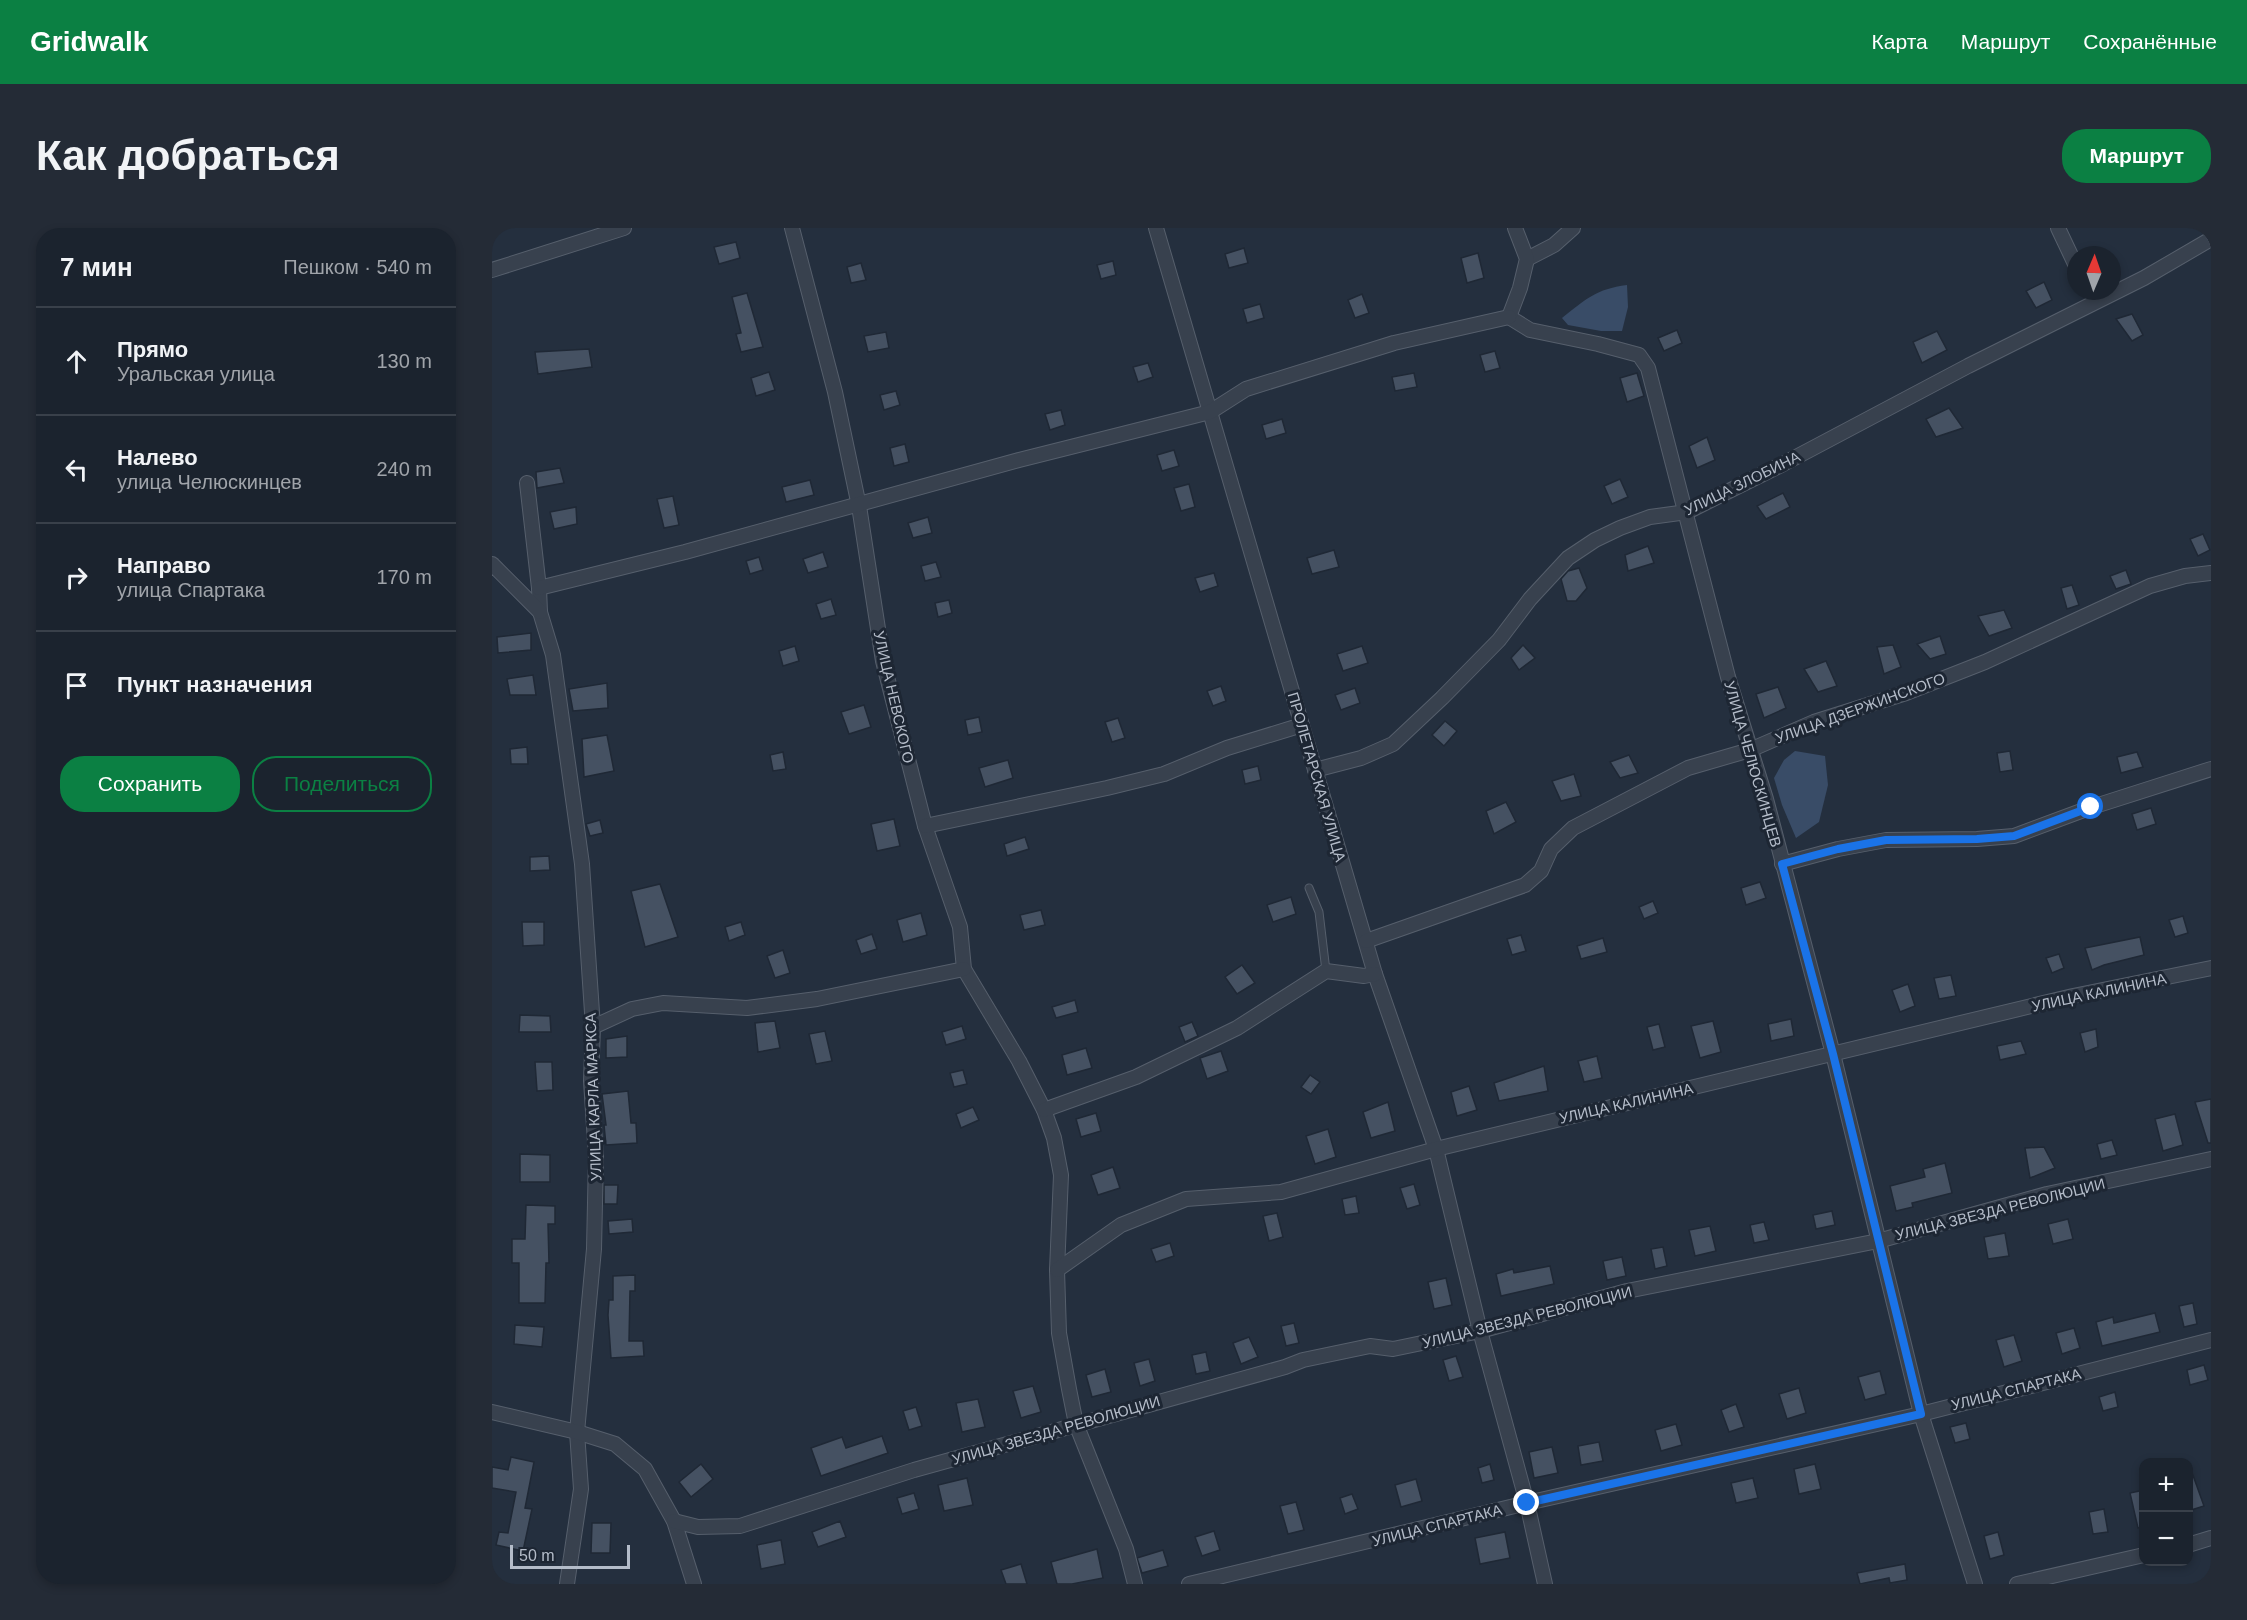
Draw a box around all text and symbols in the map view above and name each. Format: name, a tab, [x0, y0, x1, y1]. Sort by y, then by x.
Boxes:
text: Gridwalk	[30, 26, 148, 57]
text: Карта	[1872, 30, 1928, 53]
text: Маршрут	[1961, 30, 2050, 53]
text: Сохранённые	[2083, 30, 2217, 53]
button: Маршрут	[2062, 129, 2211, 183]
text: Как добраться	[36, 132, 340, 179]
north arrow	[2067, 246, 2121, 300]
text: 7 мин	[60, 252, 133, 282]
text: Пешком · 540 m	[283, 256, 432, 278]
text: Прямо	[117, 337, 188, 362]
icon: ahead	[60, 345, 93, 378]
text: 130 m	[376, 350, 432, 372]
text: Уральская улица	[117, 363, 275, 385]
text: Налево	[117, 445, 198, 470]
street label: УЛИЦА ЗЛОБИНА	[1681, 448, 1803, 518]
icon: left	[60, 453, 93, 486]
text: 240 m	[376, 458, 432, 480]
text: улица Челюскинцев	[117, 471, 302, 493]
text: Направо	[117, 553, 211, 578]
icon: right	[60, 561, 93, 594]
text: 170 m	[376, 566, 432, 588]
text: улица Спартака	[117, 579, 265, 601]
street label: УЛИЦА НЕВСКОГО	[871, 629, 917, 765]
icon: arrive	[60, 669, 93, 702]
street label: УЛИЦА ДЗЕРЖИНСКОГО	[1773, 669, 1947, 747]
text: Пункт назначения	[117, 672, 313, 697]
street label: УЛИЦА ЧЕЛЮСКИНЦЕВ	[1721, 679, 1785, 849]
street label: ПРОЛЕТАРСКАЯ УЛИЦА	[1285, 690, 1349, 864]
button: Сохранить	[60, 756, 240, 812]
button: Поделиться	[252, 756, 432, 812]
route start	[2077, 793, 2103, 819]
street label: УЛИЦА КАЛИНИНА	[2030, 969, 2168, 1015]
street label: УЛИЦА КАРЛА МАРКСА	[582, 1013, 604, 1181]
street label: УЛИЦА КАЛИНИНА	[1557, 1079, 1695, 1127]
street label: УЛИЦА ЗВЕЗДА РЕВОЛЮЦИИ	[1893, 1175, 2107, 1243]
street label: УЛИЦА ЗВЕЗДА РЕВОЛЮЦИИ	[1420, 1283, 1634, 1351]
street label: УЛИЦА СПАРТАКА	[1949, 1365, 2083, 1413]
street label: УЛИЦА ЗВЕЗДА РЕВОЛЮЦИИ	[950, 1392, 1162, 1468]
map controls	[2139, 1458, 2193, 1566]
button: +	[2139, 1458, 2193, 1512]
route end	[1513, 1489, 1539, 1515]
street label: УЛИЦА СПАРТАКА	[1370, 1501, 1504, 1549]
button: −	[2139, 1512, 2193, 1566]
scale bar	[510, 1542, 630, 1570]
text: 50 m	[519, 1547, 555, 1564]

